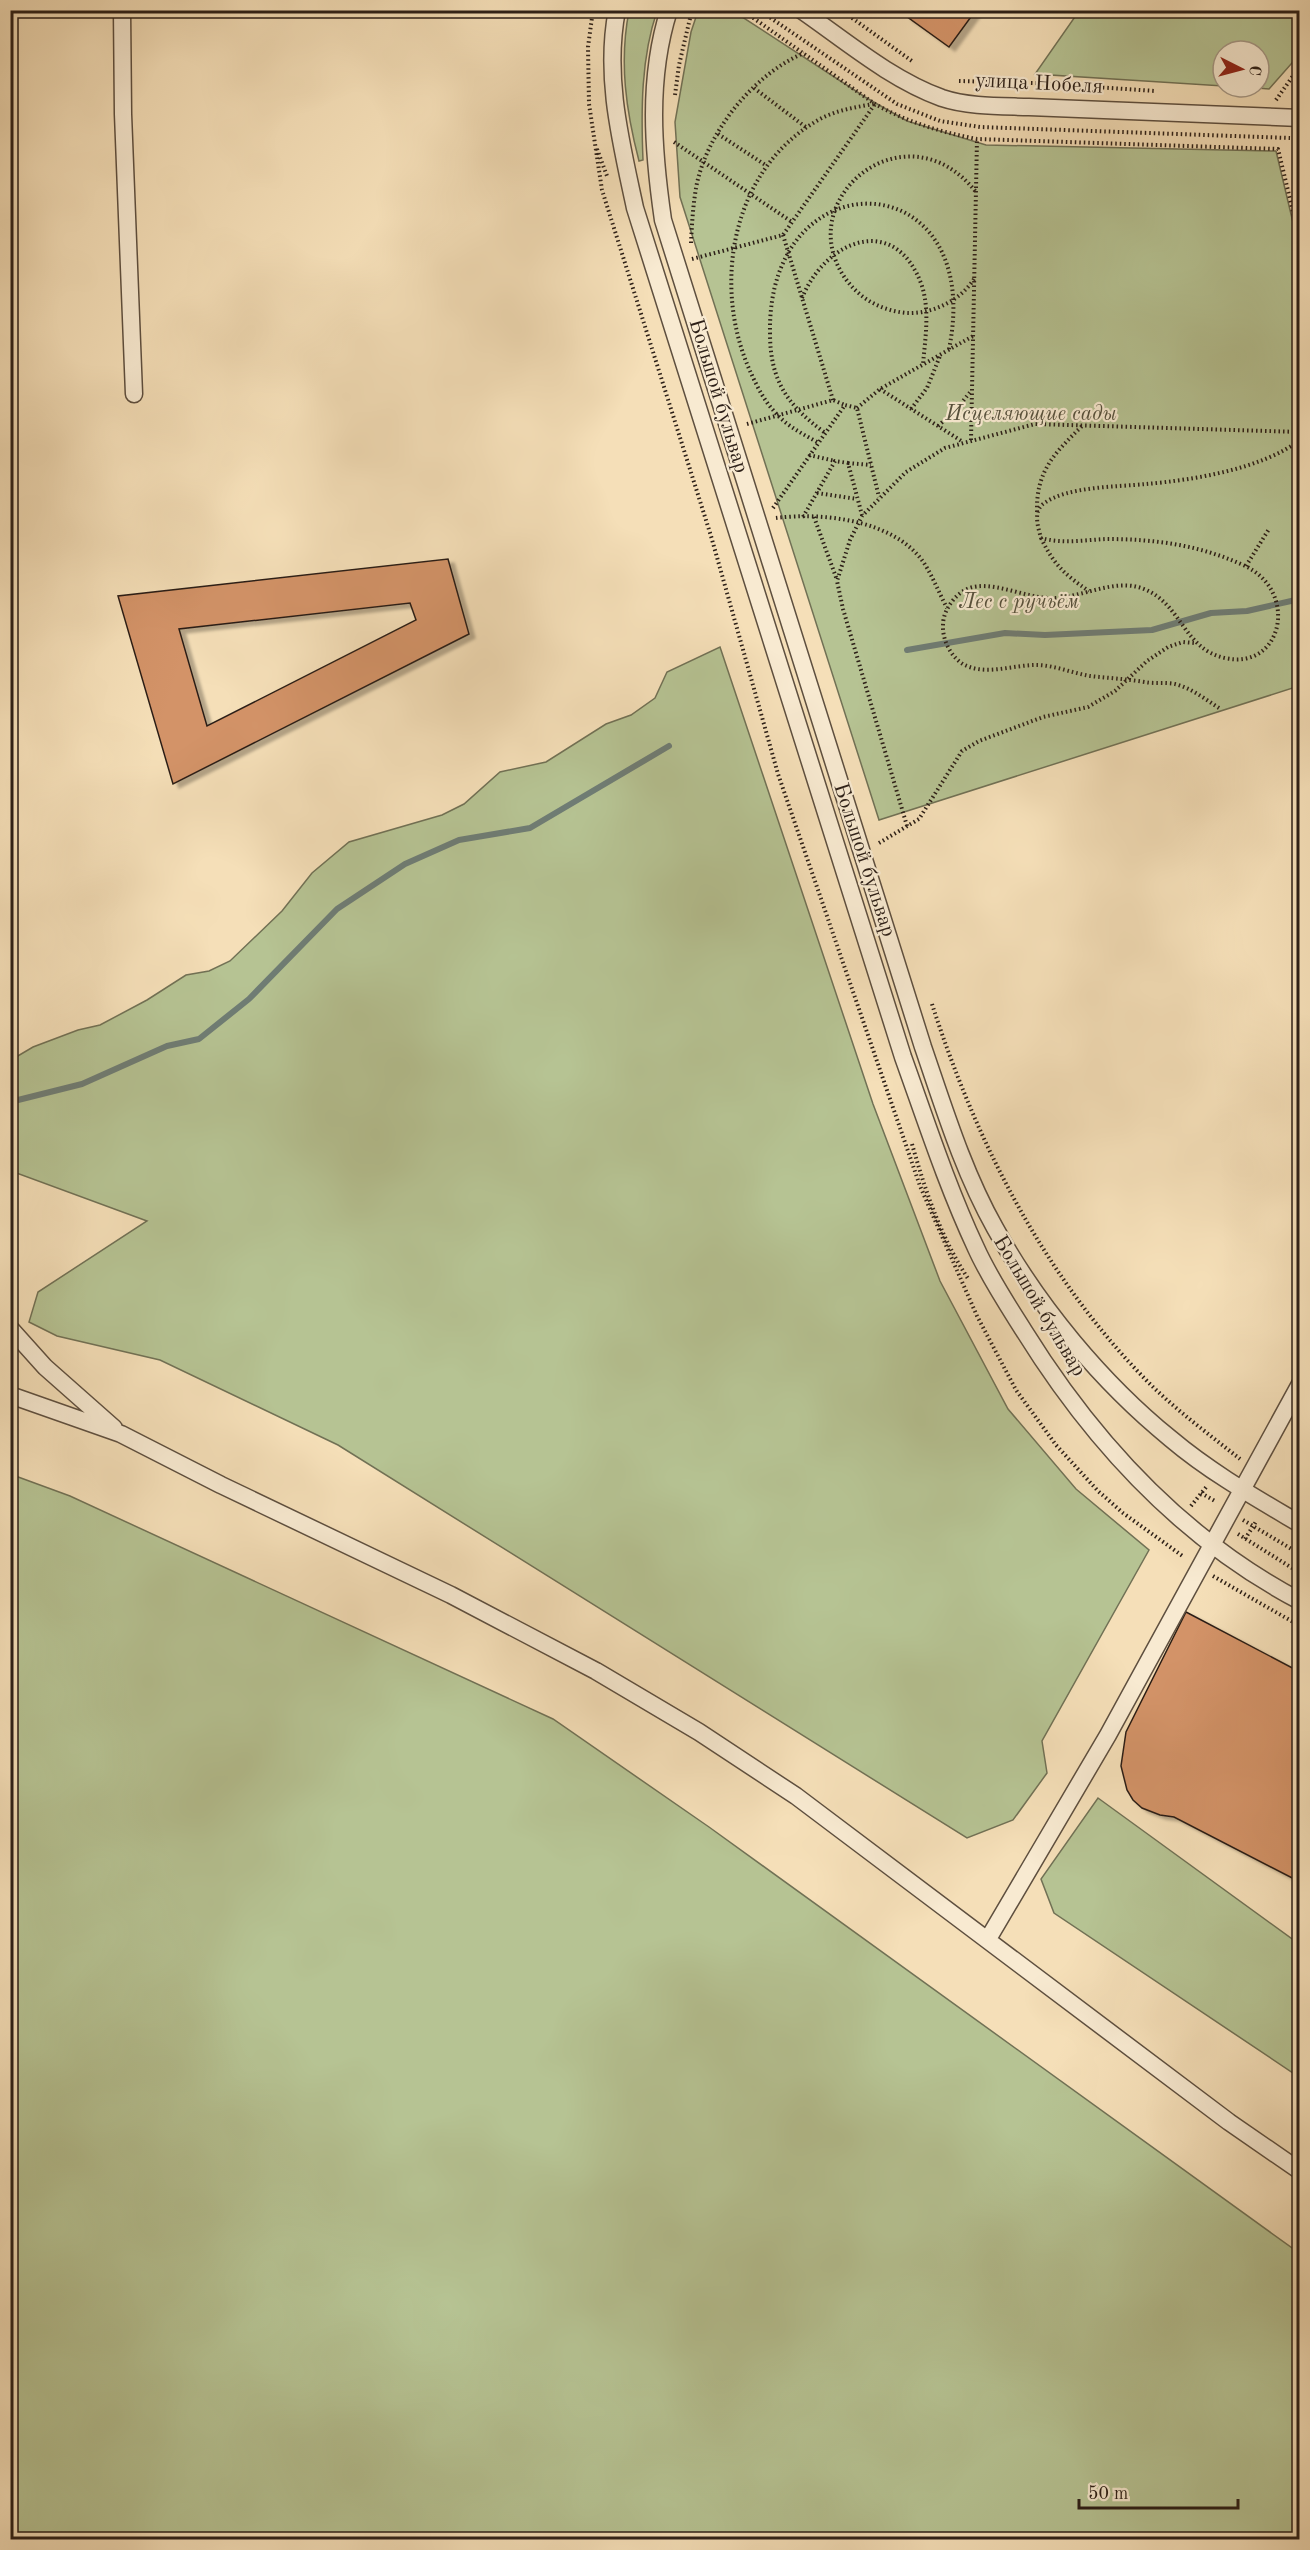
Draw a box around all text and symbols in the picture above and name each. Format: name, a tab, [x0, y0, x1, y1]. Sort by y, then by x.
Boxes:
north arrow	[1211, 39, 1271, 99]
text: С	[1245, 64, 1262, 76]
street label: улица Нобеля	[974, 70, 1104, 98]
street label: Большой бульвар	[685, 316, 751, 476]
park label: Исцеляющие сады	[944, 404, 1117, 425]
park label: Лес с ручьём	[959, 592, 1079, 613]
street label: Большой бульвар	[829, 781, 899, 939]
street label: Большой бульвар	[989, 1232, 1089, 1380]
scale bar	[1079, 2472, 1238, 2510]
text: 50 m	[1088, 2485, 1128, 2503]

